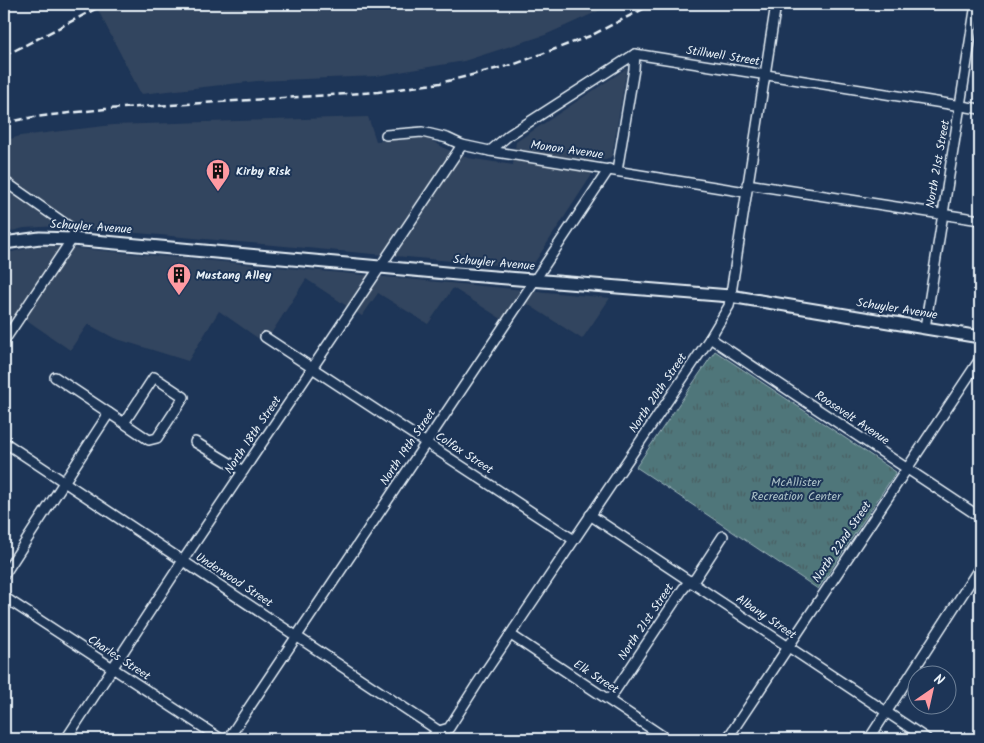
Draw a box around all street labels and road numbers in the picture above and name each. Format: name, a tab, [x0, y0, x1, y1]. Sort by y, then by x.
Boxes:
street label: Stillwell Street	[685, 41, 762, 71]
street label: North 21st Street	[921, 118, 955, 210]
street label: Monon Avenue	[529, 135, 605, 165]
street label: Schuyler Avenue	[49, 215, 133, 239]
street label: Schuyler Avenue	[452, 250, 536, 276]
street label: Schuyler Avenue	[855, 293, 940, 325]
street label: North 20th Street	[624, 349, 692, 437]
street label: Roosevelt Avenue	[811, 386, 894, 450]
street label: North 18th Street	[220, 392, 286, 478]
street label: North 19th Street	[375, 404, 441, 489]
street label: Colfax Street	[431, 427, 497, 479]
street label: North 22nd Street	[808, 497, 877, 587]
street label: Underwood Street	[191, 548, 277, 612]
street label: North 21st Street	[613, 579, 679, 664]
street label: Albany Street	[732, 590, 800, 644]
street label: Charles Street	[84, 630, 155, 686]
street label: Elk Street	[570, 655, 623, 699]

